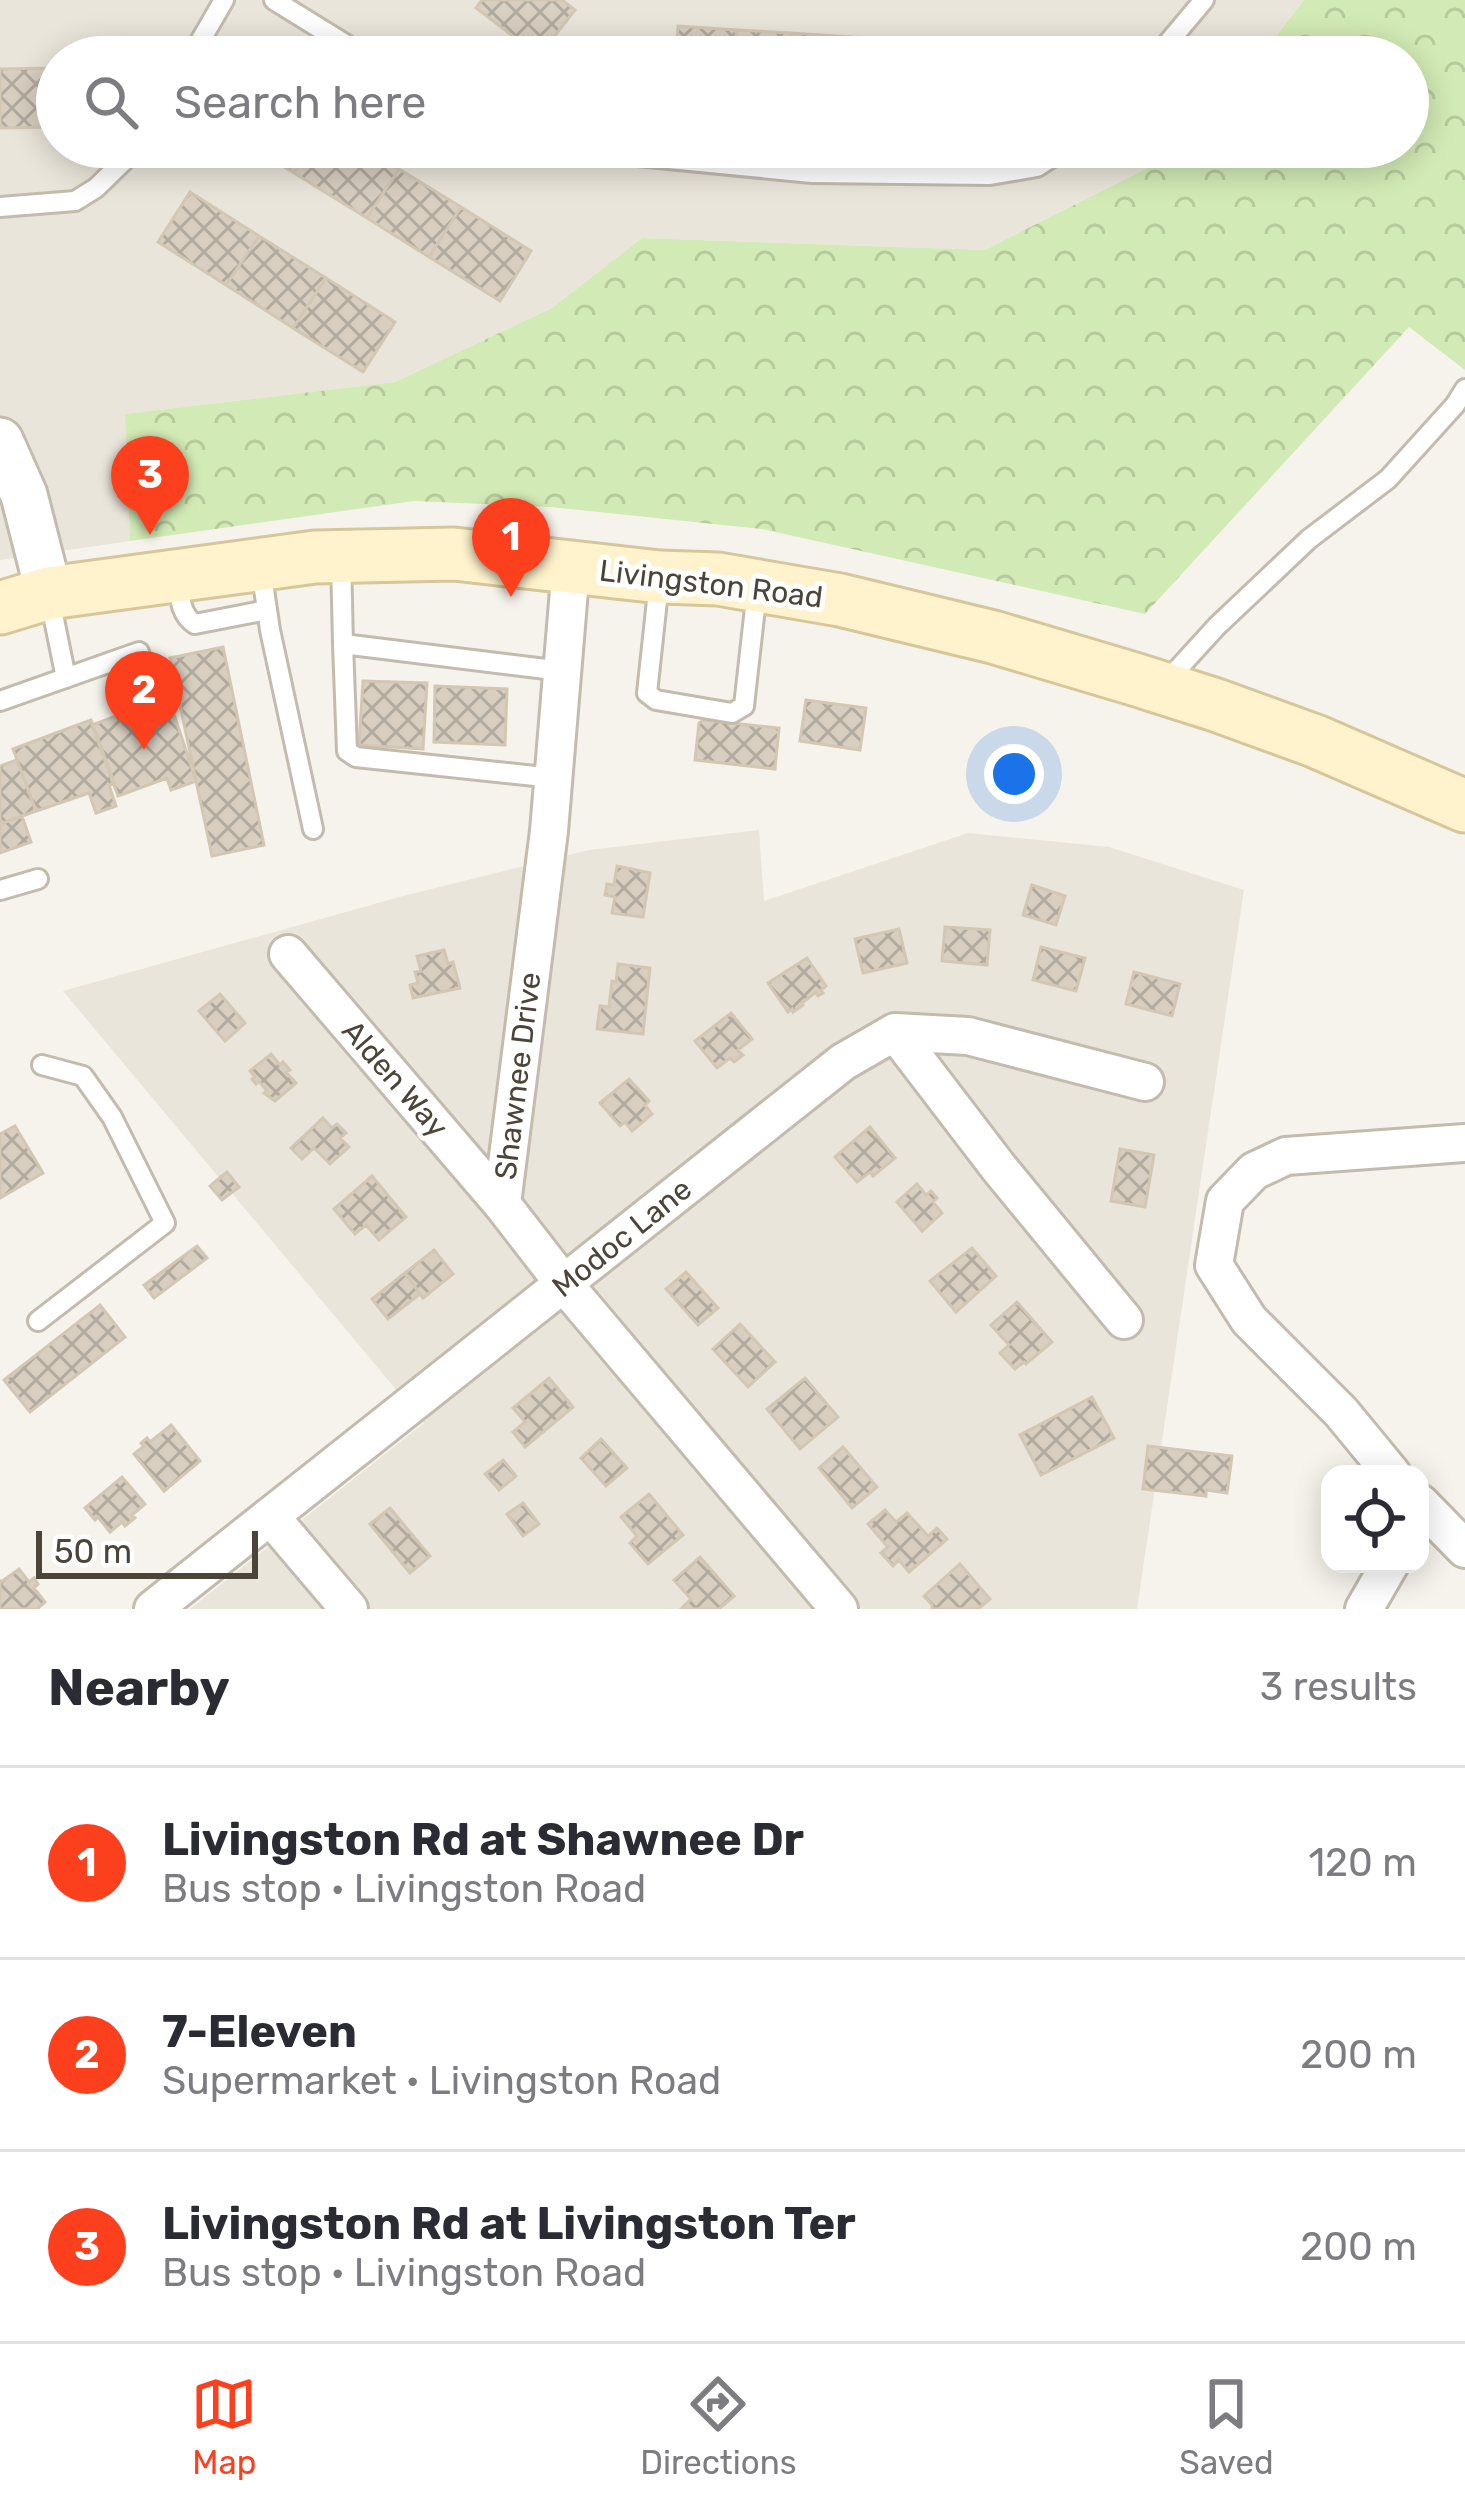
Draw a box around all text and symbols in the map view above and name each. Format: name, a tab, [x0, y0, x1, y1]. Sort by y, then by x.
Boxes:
search box	[36, 36, 1429, 168]
icon: search	[78, 69, 144, 135]
text: Search here	[174, 76, 426, 129]
pin: 3	[111, 436, 189, 535]
pin: 1	[472, 498, 550, 597]
street label: Livingston Road	[597, 552, 825, 616]
pin: 2	[105, 651, 183, 750]
your location	[984, 744, 1044, 804]
street label: Shawnee Drive	[487, 970, 549, 1182]
street label: Alden Way	[334, 1013, 456, 1145]
street label: Modoc Lane	[545, 1171, 699, 1305]
map controls	[1321, 1465, 1429, 1573]
button: locate	[1321, 1465, 1429, 1573]
scale bar	[36, 1525, 258, 1578]
text: 50 m	[54, 1532, 132, 1571]
text: Nearby	[48, 1657, 230, 1718]
text: 3 results	[1260, 1664, 1417, 1710]
text: Livingston Rd at Shawnee Dr	[162, 1813, 804, 1866]
text: 1	[77, 1840, 97, 1886]
text: 120 m	[1308, 1840, 1417, 1886]
text: Bus stop · Livingston Road	[162, 1866, 646, 1912]
text: 7-Eleven	[162, 2005, 357, 2058]
text: 2	[74, 2032, 100, 2078]
text: 200 m	[1300, 2032, 1417, 2078]
text: Supermarket · Livingston Road	[162, 2058, 721, 2104]
text: Livingston Rd at Livingston Ter	[162, 2197, 856, 2250]
text: 3	[74, 2224, 100, 2270]
text: 200 m	[1300, 2224, 1417, 2270]
text: Bus stop · Livingston Road	[162, 2250, 646, 2296]
tab: Map	[191, 2371, 257, 2482]
tab: Directions	[640, 2371, 797, 2482]
tab: Saved	[1179, 2371, 1274, 2482]

